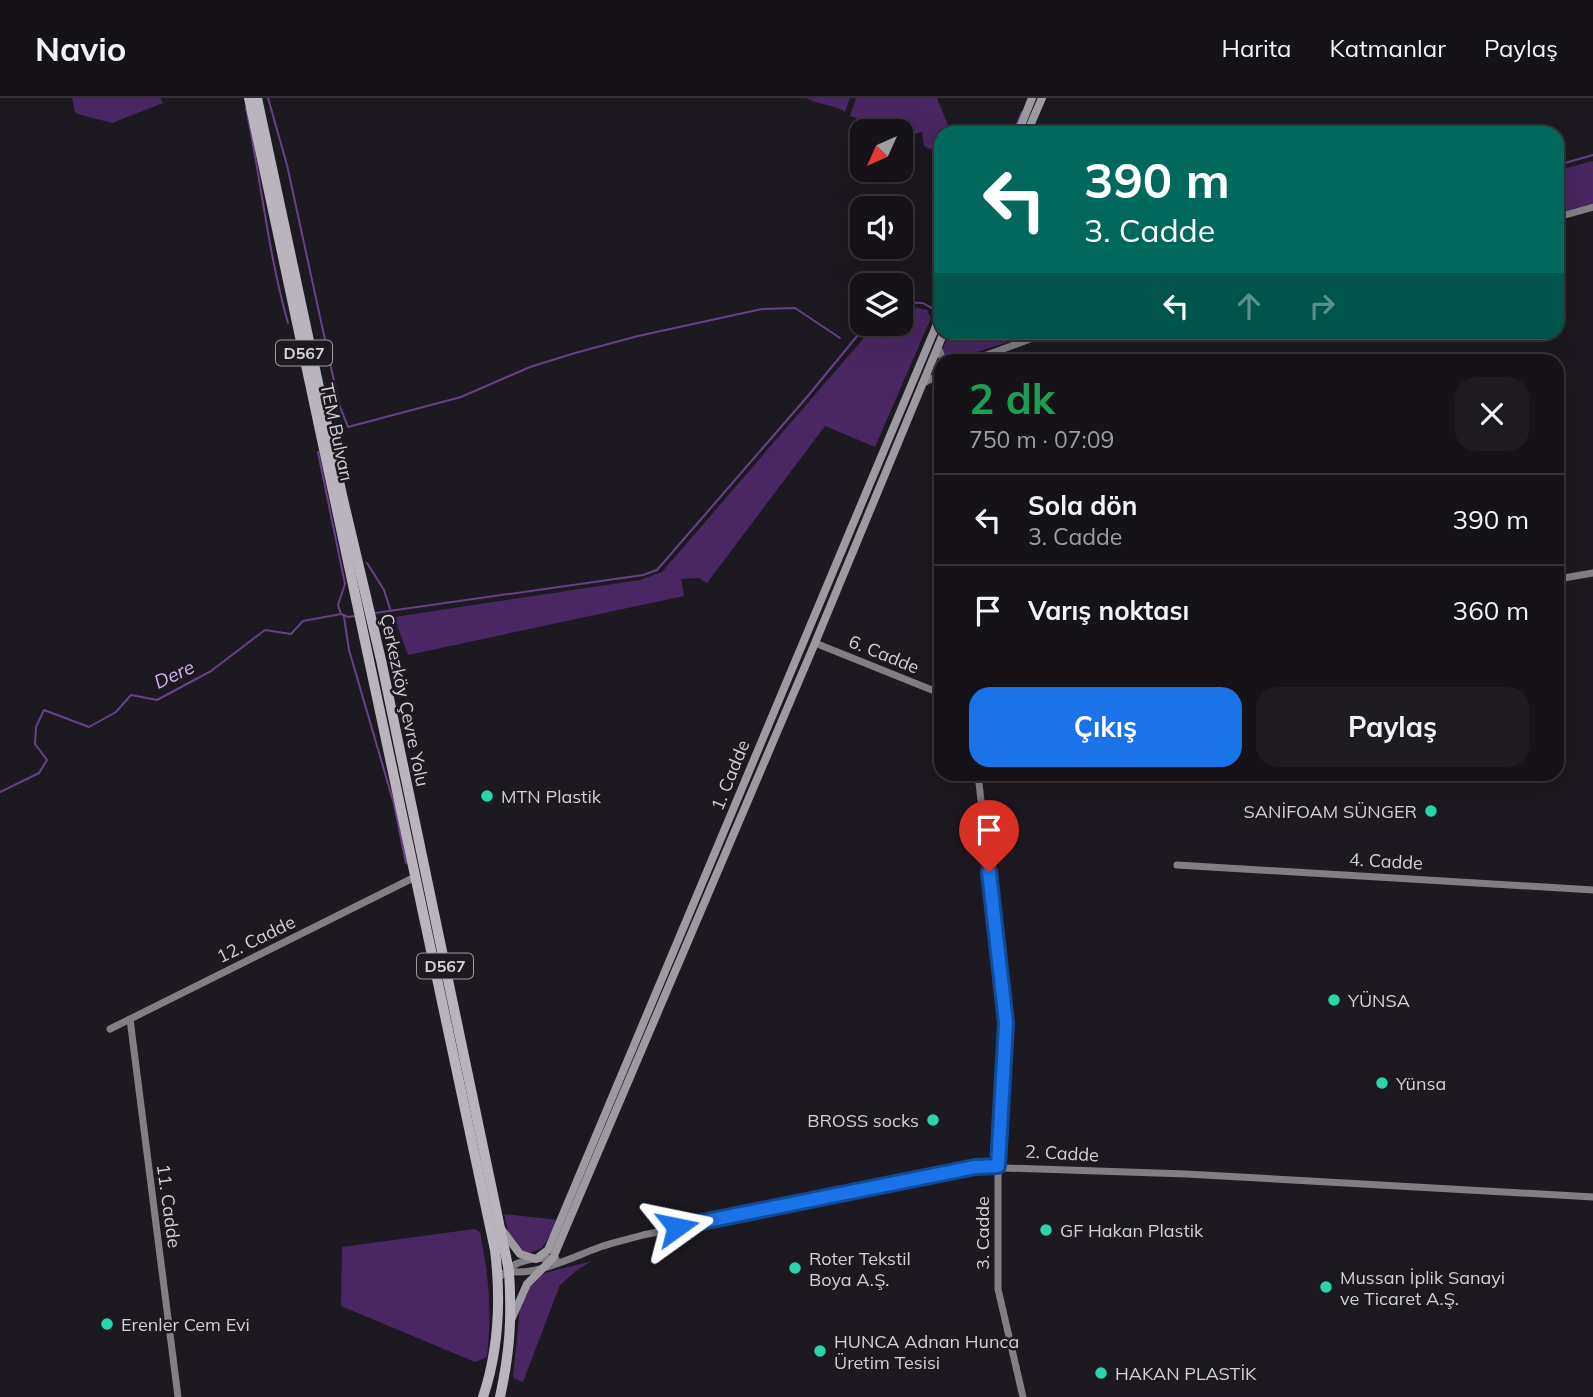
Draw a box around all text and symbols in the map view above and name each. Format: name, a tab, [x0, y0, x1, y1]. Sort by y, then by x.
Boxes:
text: Navio	[35, 28, 126, 69]
text: Harita	[1222, 33, 1292, 63]
text: Katmanlar	[1330, 33, 1446, 63]
text: Paylaş	[1484, 33, 1558, 63]
north arrow	[850, 119, 914, 182]
map controls	[850, 119, 913, 336]
text: 390 m	[1084, 149, 1230, 210]
icon: left	[969, 154, 1060, 245]
button: sound	[850, 196, 913, 259]
text: 3. Cadde	[1084, 210, 1215, 250]
button: layers	[850, 273, 913, 336]
icon: left	[1157, 287, 1195, 325]
icon: ahead	[1230, 287, 1268, 325]
icon: right	[1303, 287, 1341, 325]
road number: D567	[276, 341, 332, 366]
text: 2 dk	[969, 372, 1055, 425]
button: close	[1455, 377, 1529, 451]
street label: TEM Bulvarı	[315, 381, 359, 483]
text: 750 m · 07:09	[969, 425, 1114, 454]
text: Sola dön	[1028, 489, 1137, 522]
icon: left	[969, 501, 1007, 539]
text: 390 m	[1453, 503, 1529, 536]
text: 3. Cadde	[1028, 522, 1122, 551]
icon: arrive	[969, 592, 1007, 630]
text: Varış noktası	[1028, 594, 1189, 627]
text: 360 m	[1453, 594, 1529, 627]
street label: Çerkezköy Çevre Yolu	[375, 612, 435, 788]
street label: 6. Cadde	[845, 630, 923, 678]
water label: Dere	[150, 654, 198, 694]
button: Çıkış	[969, 687, 1242, 767]
button: Paylaş	[1256, 687, 1529, 767]
street label: 1. Cadde	[706, 736, 754, 814]
place label: MTN Plastik	[501, 785, 602, 808]
marker: MTN Plastik	[479, 788, 495, 804]
pin	[959, 800, 1019, 872]
place label: SANİFOAM SÜNGER	[1244, 800, 1417, 823]
marker: SANİFOAM SÜNGER	[1423, 803, 1439, 819]
icon: arrive	[970, 811, 1008, 849]
street label: 4. Cadde	[1349, 848, 1423, 874]
street label: 12. Cadde	[213, 910, 299, 968]
road number: D567	[417, 954, 473, 978]
place label: YÜNSA	[1347, 989, 1410, 1012]
marker: YÜNSA	[1326, 992, 1342, 1008]
place label: Yünsa	[1395, 1072, 1446, 1095]
marker: Yünsa	[1374, 1075, 1390, 1091]
place label: BROSS socks	[807, 1109, 919, 1132]
marker: BROSS socks	[925, 1112, 941, 1128]
street label: 2. Cadde	[1025, 1140, 1099, 1166]
street label: 11. Cadde	[152, 1162, 186, 1250]
position arrow	[640, 1190, 714, 1264]
street label: 3. Cadde	[971, 1196, 994, 1270]
place label: GF Hakan Plastik	[1060, 1219, 1204, 1242]
marker: GF Hakan Plastik	[1038, 1222, 1054, 1238]
place label: Roter Tekstil Boya A.Ş.	[809, 1247, 911, 1291]
marker: Roter Tekstil Boya A.Ş.	[787, 1260, 803, 1276]
place label: Mussan İplik Sanayi ve Ticaret A.Ş.	[1340, 1266, 1505, 1310]
marker: Mussan İplik Sanayi ve Ticaret A.Ş.	[1318, 1279, 1334, 1295]
place label: Erenler Cem Evi	[121, 1313, 250, 1336]
marker: Erenler Cem Evi	[99, 1316, 115, 1332]
place label: HUNCA Adnan Hunca Üretim Tesisi	[834, 1330, 1019, 1374]
marker: HUNCA Adnan Hunca Üretim Tesisi	[812, 1343, 828, 1359]
place label: HAKAN PLASTİK	[1115, 1362, 1257, 1385]
marker: HAKAN PLASTİK	[1093, 1365, 1109, 1381]

